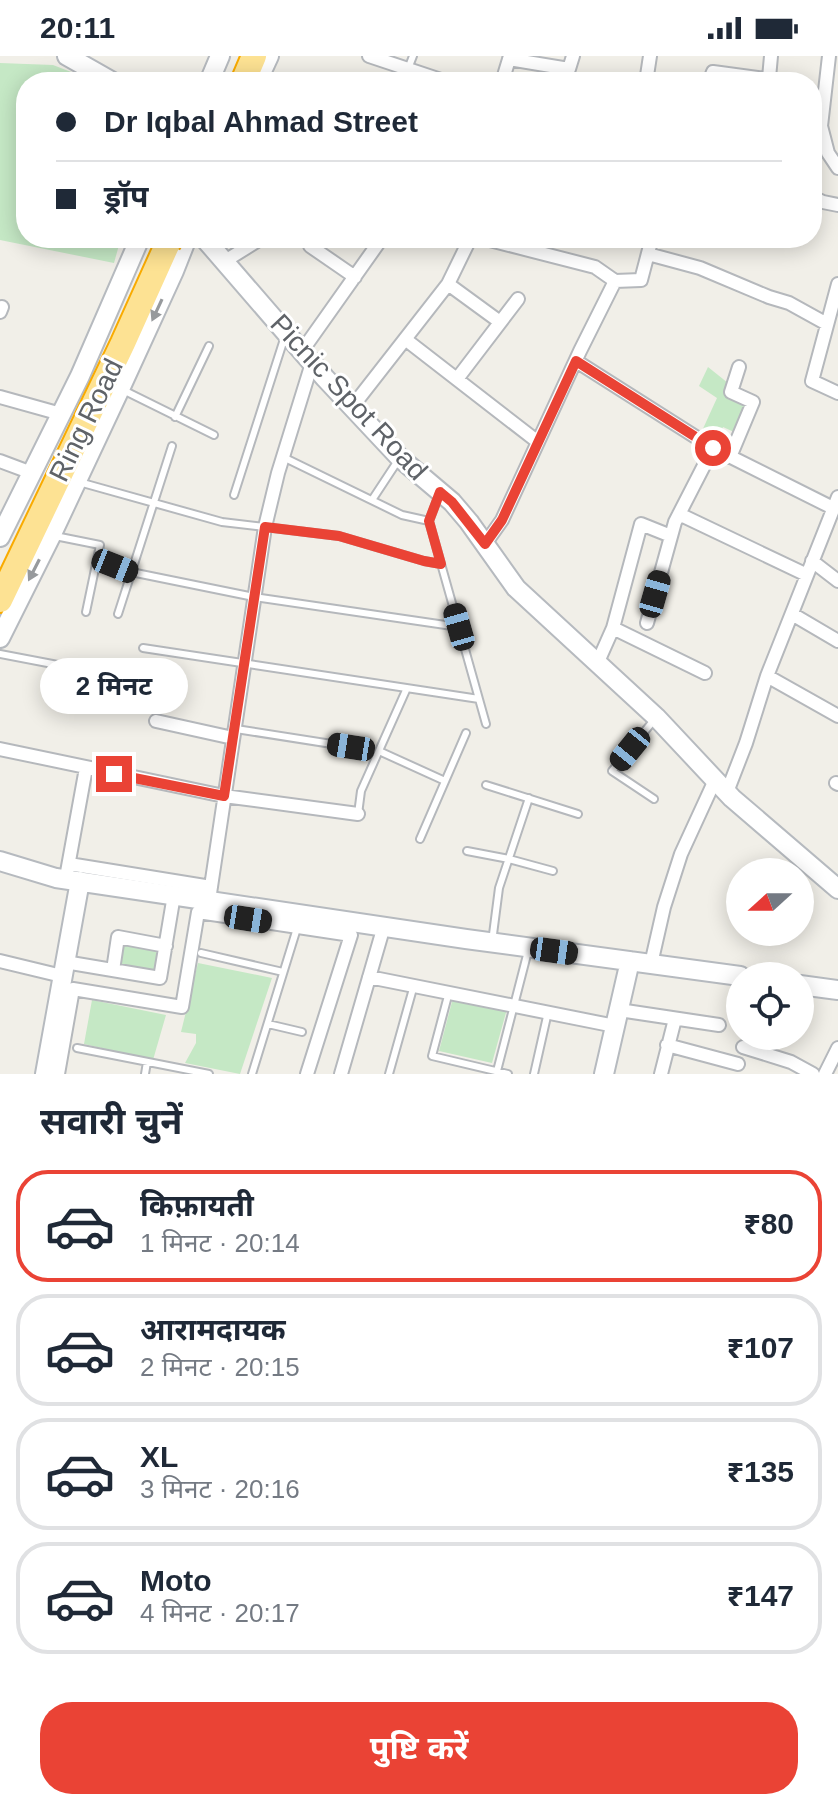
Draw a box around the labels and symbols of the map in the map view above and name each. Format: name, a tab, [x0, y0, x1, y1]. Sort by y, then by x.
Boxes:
one-way arrow	[150, 298, 163, 322]
street label: Picnic Spot Road	[264, 308, 434, 486]
street label: Ring Road	[43, 354, 129, 486]
route start	[695, 430, 731, 466]
car	[88, 546, 142, 586]
one-way arrow	[27, 559, 41, 582]
car	[637, 568, 673, 620]
car	[441, 601, 477, 653]
callout: 2 मिनट	[40, 658, 188, 714]
car	[606, 723, 654, 775]
car	[325, 731, 377, 763]
route end	[96, 756, 132, 792]
north arrow	[726, 858, 814, 946]
car	[222, 903, 274, 935]
car	[529, 936, 579, 966]

